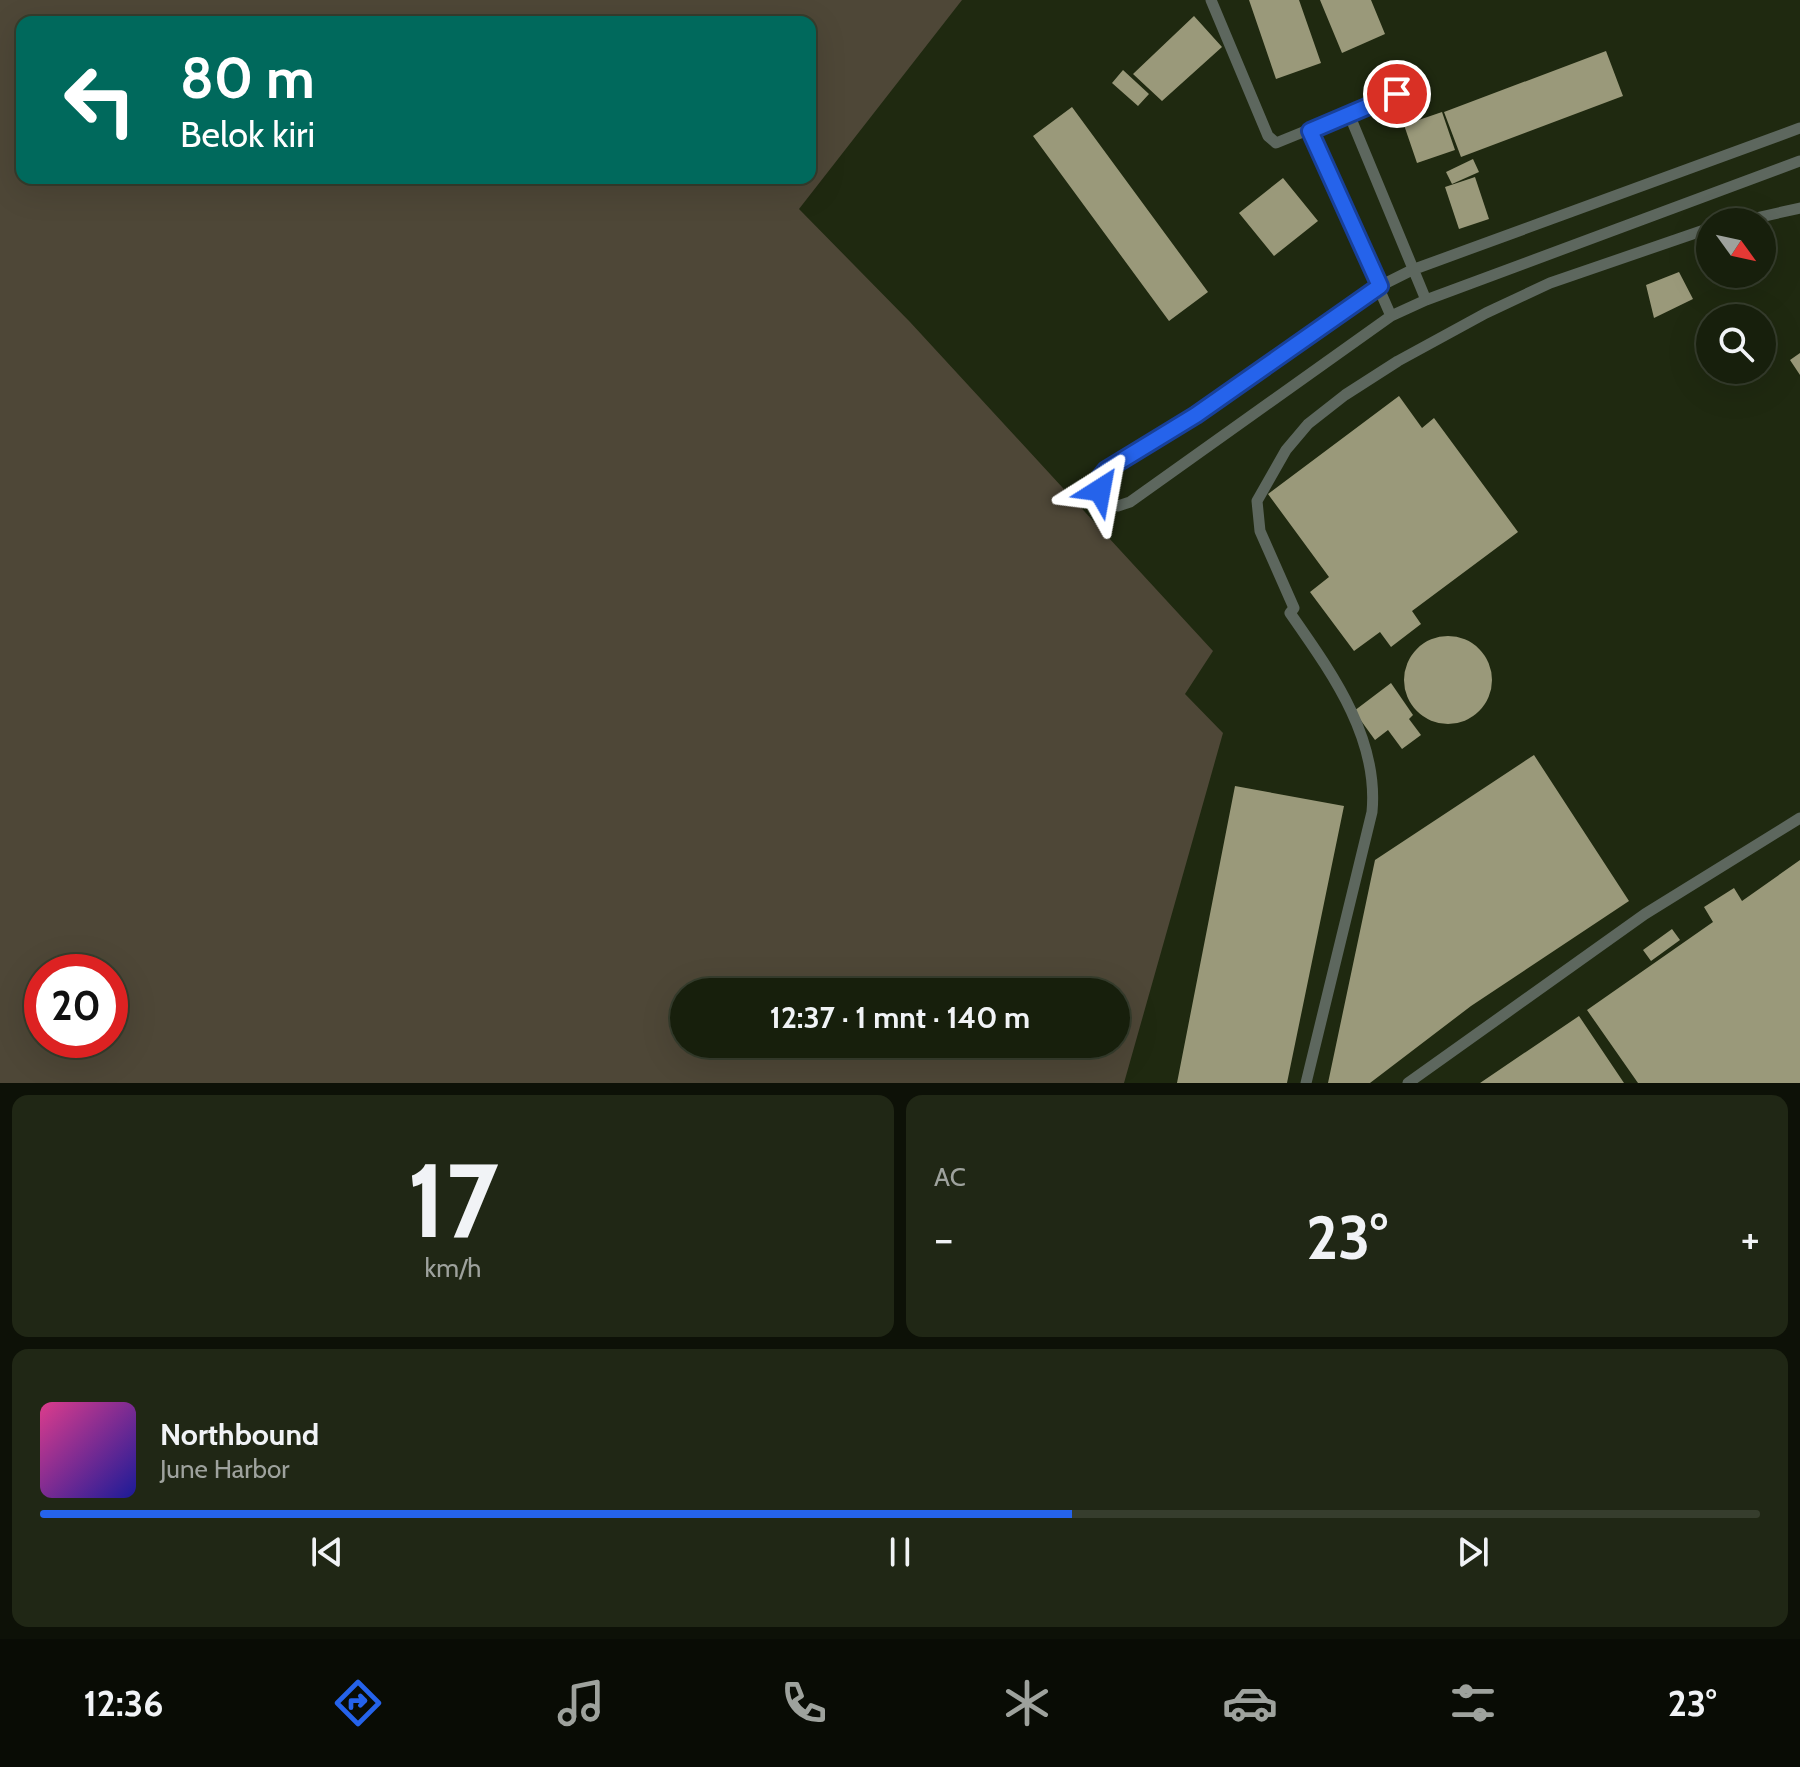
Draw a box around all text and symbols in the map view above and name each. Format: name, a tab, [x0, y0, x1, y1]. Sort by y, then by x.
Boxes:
text: 80 m	[180, 44, 315, 112]
icon: left	[48, 48, 152, 152]
pin	[1363, 60, 1431, 128]
icon: arrive	[1375, 72, 1419, 116]
text: Belok kiri	[180, 112, 315, 156]
north arrow	[1696, 208, 1776, 288]
map controls	[1696, 208, 1776, 384]
button: search	[1696, 304, 1776, 384]
position arrow	[1058, 448, 1142, 532]
speed limit sign: 20	[24, 954, 128, 1058]
text: 12:37 · 1 mnt · 140 m	[770, 999, 1030, 1036]
text: 17	[407, 1137, 499, 1263]
text: AC	[934, 1161, 966, 1193]
text: 23°	[1306, 1201, 1388, 1274]
text: −	[934, 1212, 953, 1265]
text: +	[1741, 1212, 1760, 1265]
text: km/h	[425, 1252, 481, 1284]
text: Northbound	[160, 1416, 319, 1453]
text: June Harbor	[160, 1453, 289, 1485]
icon: previous	[305, 1530, 349, 1574]
icon: pause	[878, 1530, 922, 1574]
icon: next	[1451, 1530, 1495, 1574]
icon: directions	[330, 1675, 386, 1731]
icon: music	[553, 1675, 609, 1731]
icon: phone	[776, 1675, 832, 1731]
icon: climate	[999, 1675, 1055, 1731]
icon: car	[1222, 1675, 1278, 1731]
icon: filters	[1445, 1675, 1501, 1731]
text: 12:36	[83, 1681, 163, 1725]
text: 23°	[1668, 1681, 1717, 1725]

